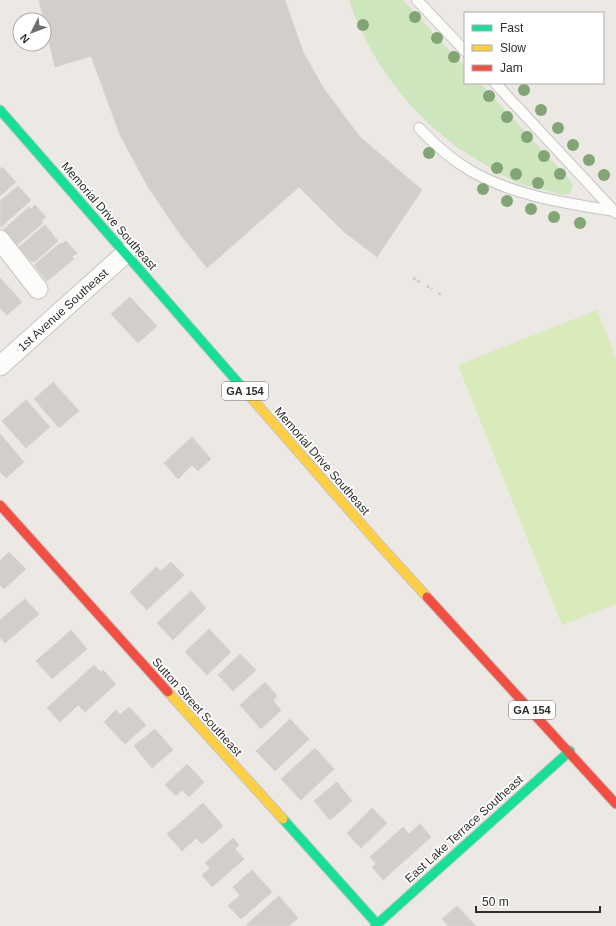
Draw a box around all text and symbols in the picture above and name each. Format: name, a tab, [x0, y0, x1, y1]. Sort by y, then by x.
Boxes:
north arrow	[12, 12, 52, 52]
legend	[464, 12, 604, 84]
text: Fast	[500, 21, 524, 35]
text: N	[17, 32, 32, 46]
text: Slow	[500, 41, 526, 55]
text: Jam	[500, 61, 523, 75]
street label: Memorial Drive Southeast	[58, 159, 160, 273]
street label: 1st Avenue Southeast	[15, 265, 111, 354]
road number: GA 154	[222, 382, 268, 400]
street label: Memorial Drive Southeast	[271, 404, 373, 518]
street label: Sutton Street Southeast	[149, 655, 245, 760]
road number: GA 154	[509, 701, 555, 719]
street label: East Lake Terrace Southeast	[402, 772, 526, 886]
scale bar	[476, 888, 600, 914]
text: 50 m	[482, 895, 509, 909]

